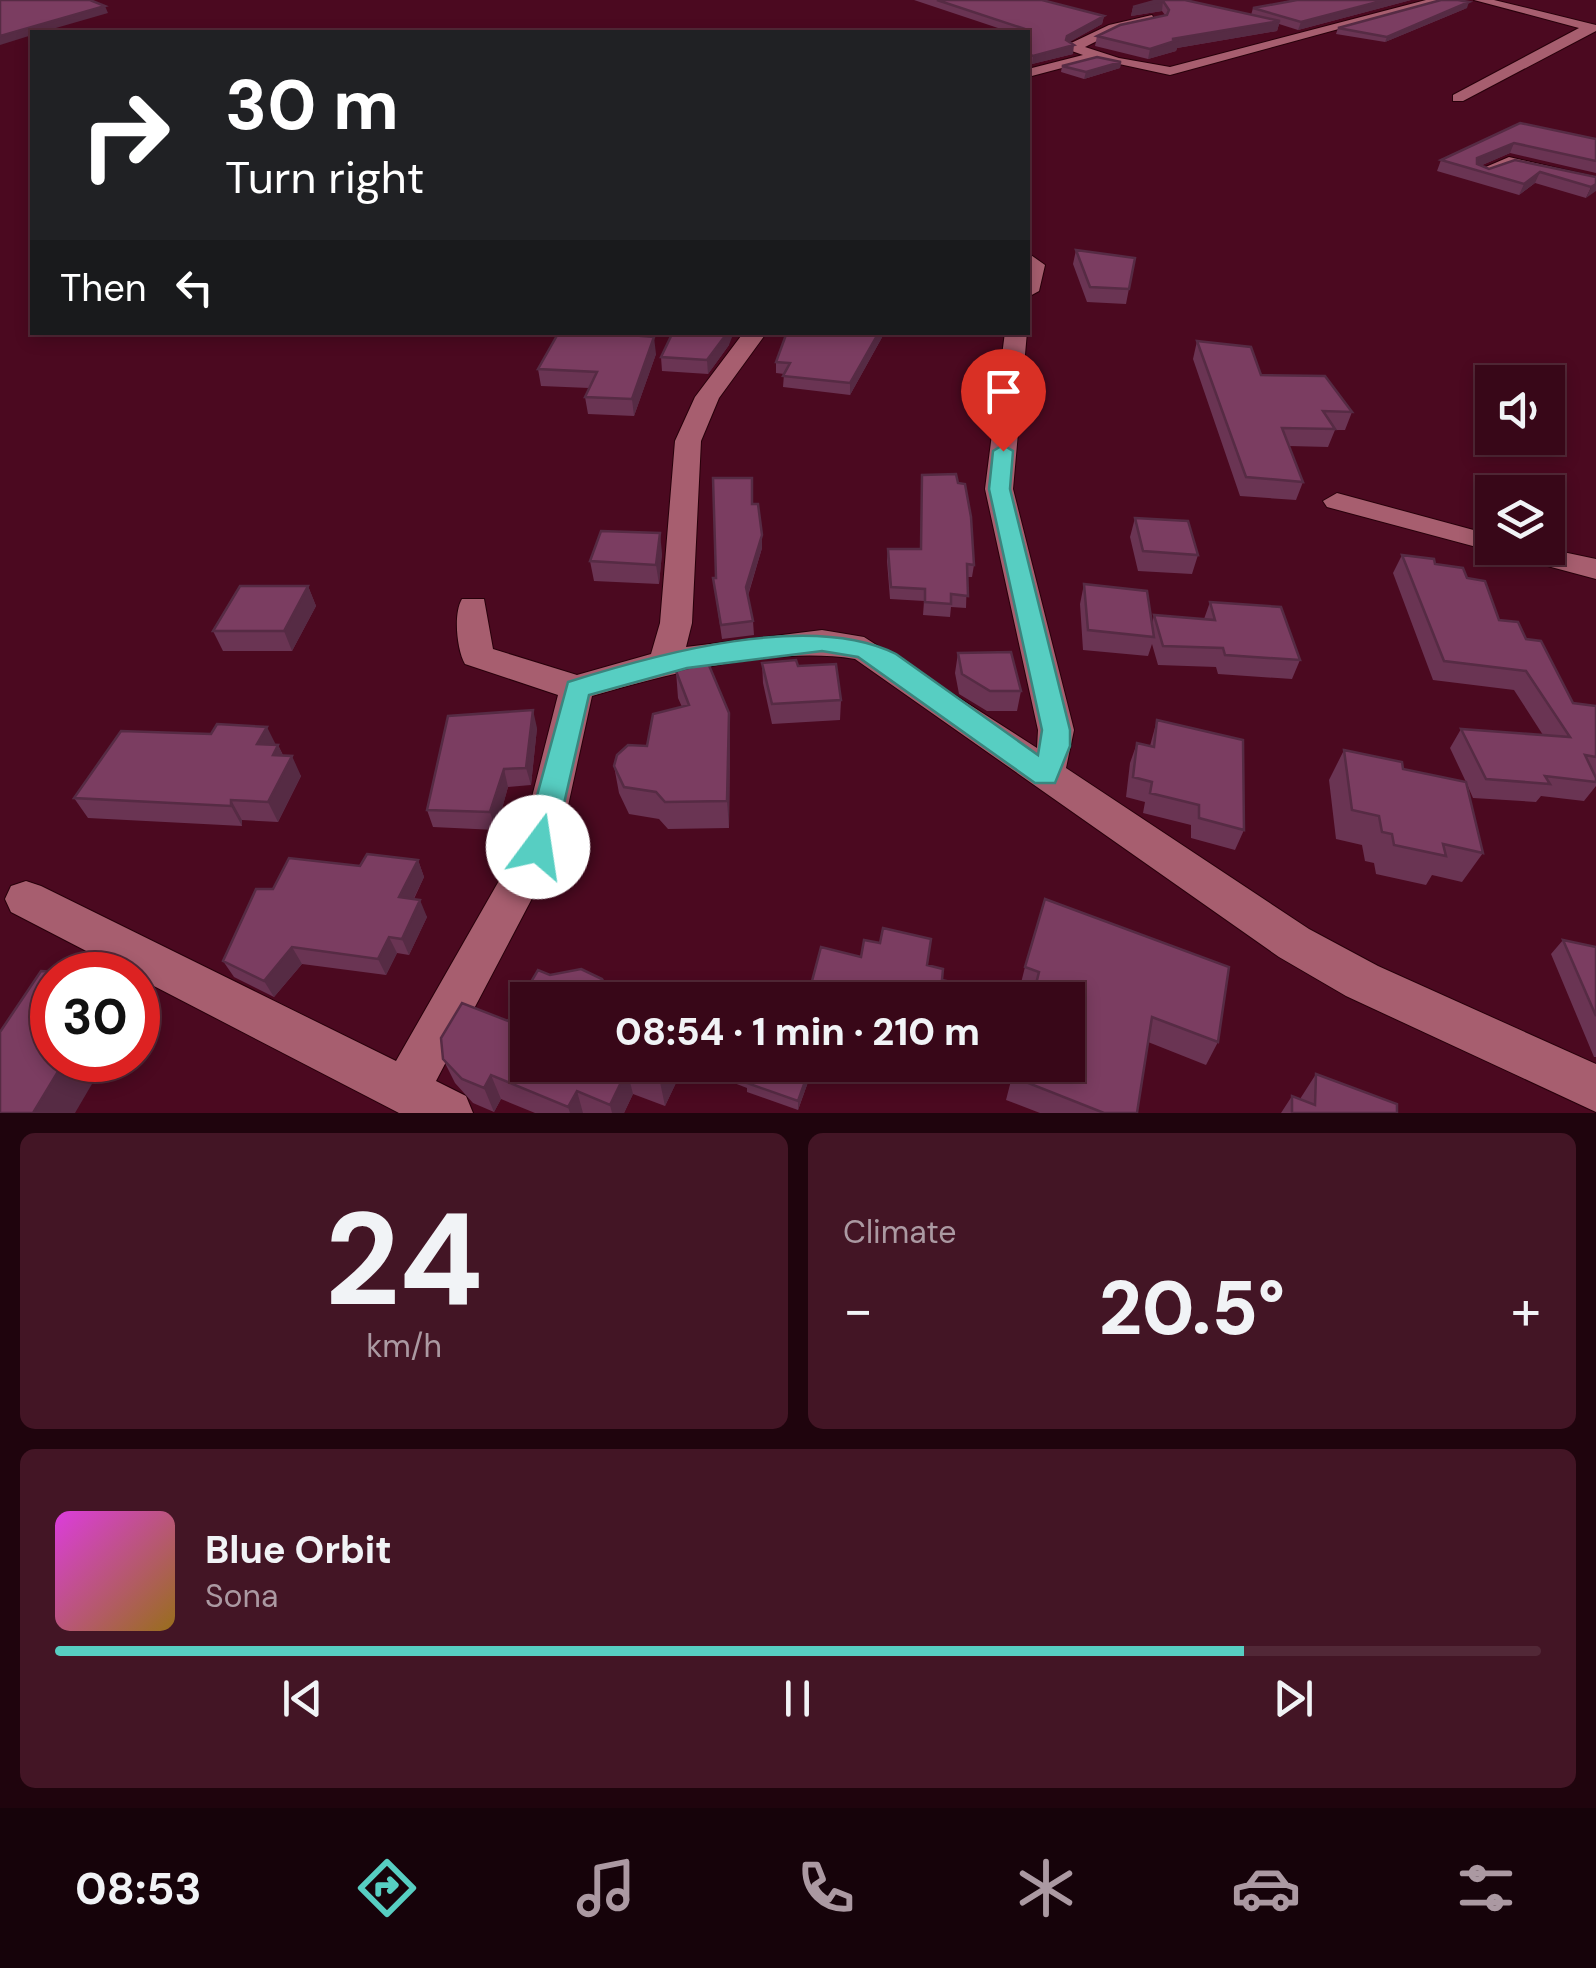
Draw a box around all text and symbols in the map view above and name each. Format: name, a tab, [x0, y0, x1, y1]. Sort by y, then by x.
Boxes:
text: 30 m	[225, 60, 399, 151]
icon: right	[60, 70, 190, 200]
text: Turn right	[225, 148, 424, 207]
icon: left	[167, 260, 222, 315]
text: Then	[60, 263, 147, 313]
pin	[961, 349, 1046, 452]
icon: arrive	[976, 364, 1031, 419]
map controls	[1475, 365, 1565, 565]
button: sound	[1475, 365, 1565, 455]
button: layers	[1475, 475, 1565, 565]
position arrow	[486, 795, 590, 899]
speed limit sign: 30	[30, 952, 160, 1082]
text: 08:54 · 1 min · 210 m	[615, 1007, 980, 1057]
text: 24	[325, 1175, 483, 1344]
text: Climate	[843, 1211, 957, 1253]
text: 20.5°	[1099, 1260, 1285, 1357]
text: −	[843, 1274, 873, 1346]
text: +	[1511, 1274, 1541, 1346]
text: km/h	[366, 1325, 442, 1367]
text: Blue Orbit	[205, 1525, 392, 1575]
text: Sona	[205, 1575, 278, 1617]
icon: previous	[275, 1671, 330, 1726]
icon: pause	[770, 1671, 825, 1726]
icon: next	[1266, 1671, 1321, 1726]
icon: directions	[352, 1853, 422, 1923]
icon: music	[571, 1853, 641, 1923]
icon: phone	[791, 1853, 861, 1923]
icon: climate	[1011, 1853, 1081, 1923]
icon: car	[1231, 1853, 1301, 1923]
icon: filters	[1451, 1853, 1521, 1923]
text: 08:53	[75, 1859, 202, 1918]

